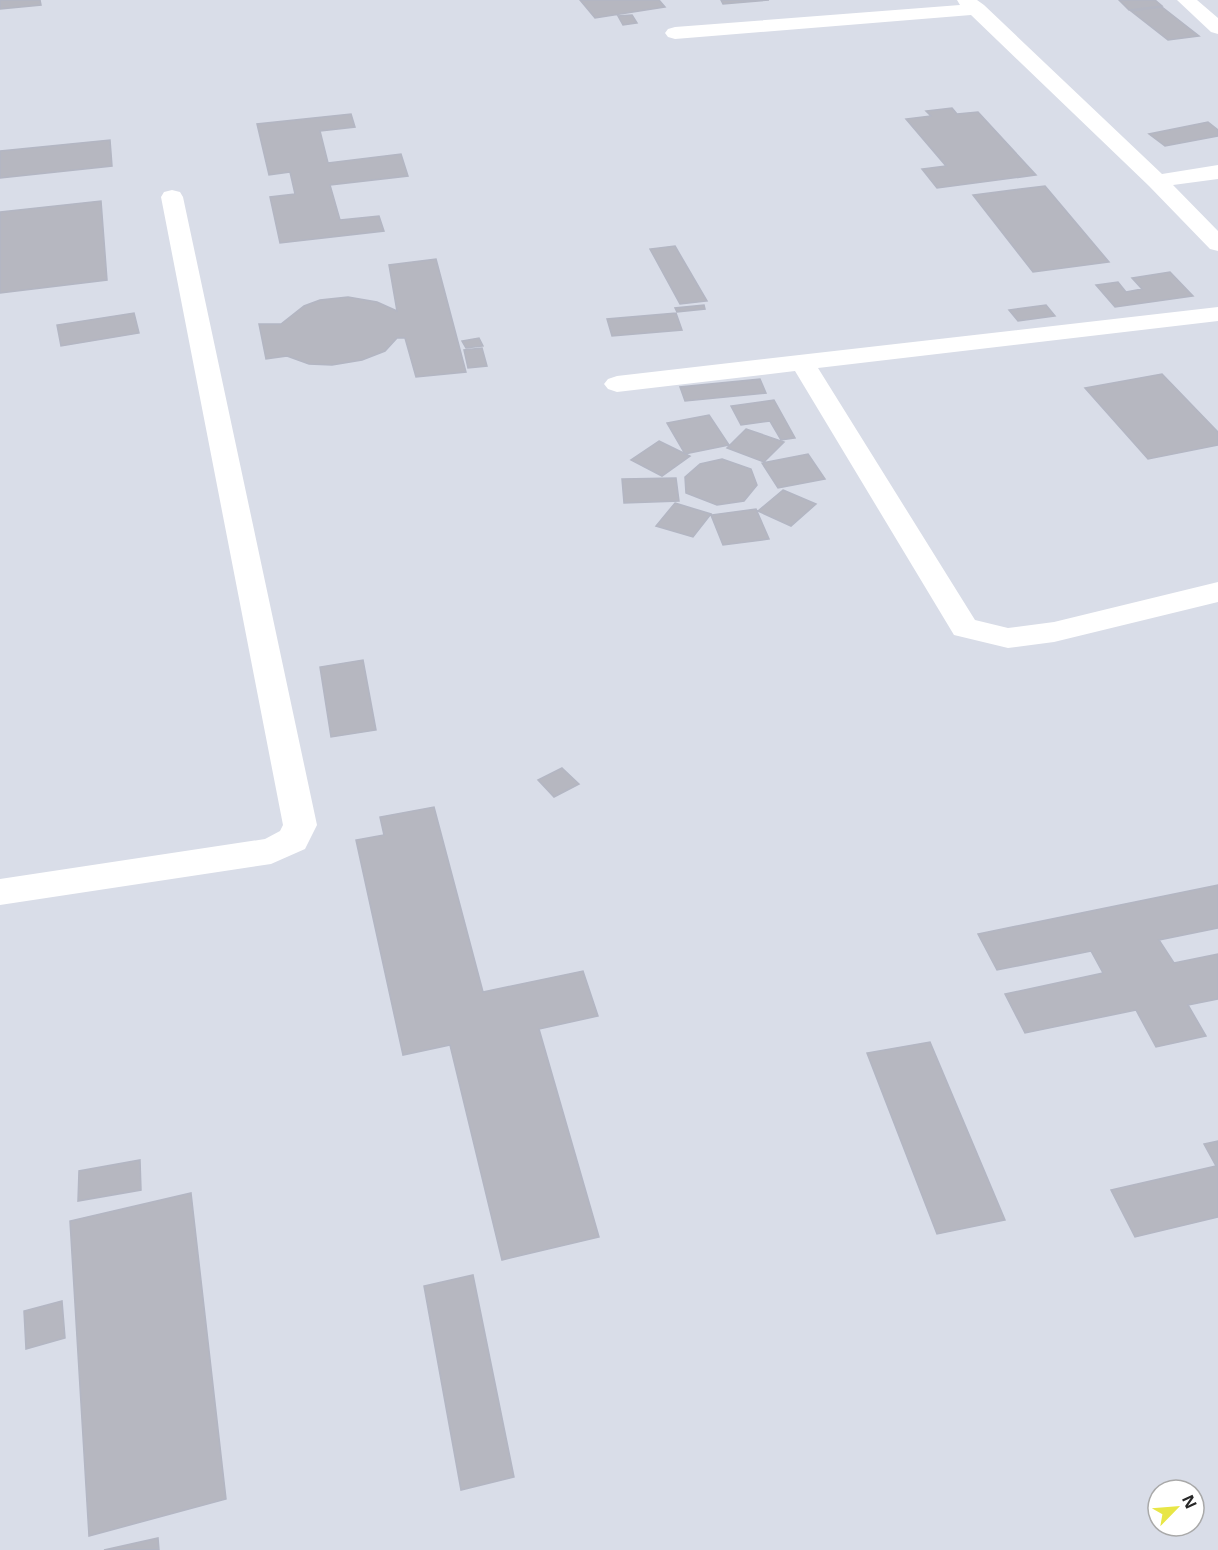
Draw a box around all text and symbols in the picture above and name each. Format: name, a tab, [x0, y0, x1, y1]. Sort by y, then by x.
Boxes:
north arrow	[1146, 1478, 1206, 1538]
text: N	[1177, 1491, 1202, 1512]

